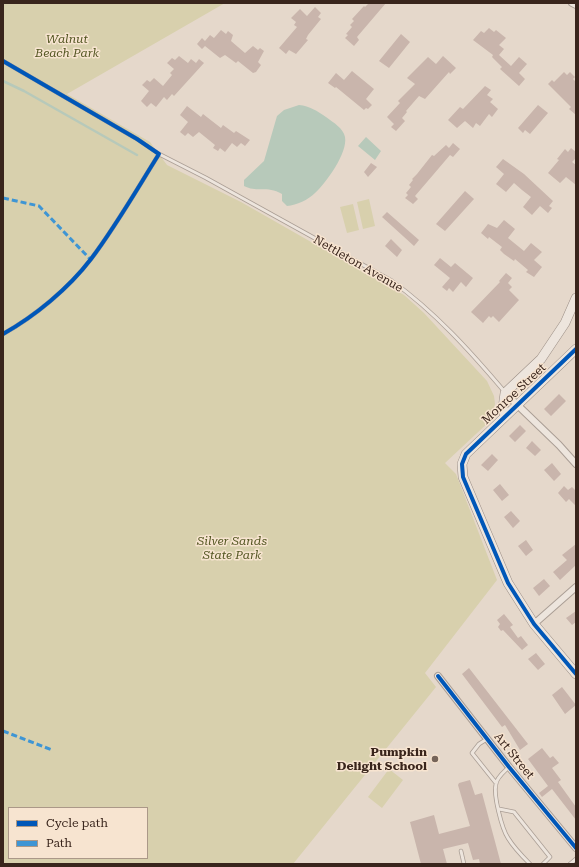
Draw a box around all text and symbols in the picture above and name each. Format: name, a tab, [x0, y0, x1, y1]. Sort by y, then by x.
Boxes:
park label: Walnut Beach Park	[35, 32, 99, 60]
street label: Nettleton Avenue	[311, 233, 405, 295]
street label: Monroe Street	[479, 361, 549, 427]
park label: Silver Sands State Park	[197, 534, 267, 562]
street label: Art Street	[491, 730, 537, 782]
place label: Pumpkin Delight School	[337, 745, 427, 773]
marker: Pumpkin Delight School	[430, 754, 440, 764]
legend	[8, 807, 148, 859]
text: Cycle path	[46, 816, 108, 830]
text: Path	[46, 836, 72, 850]

